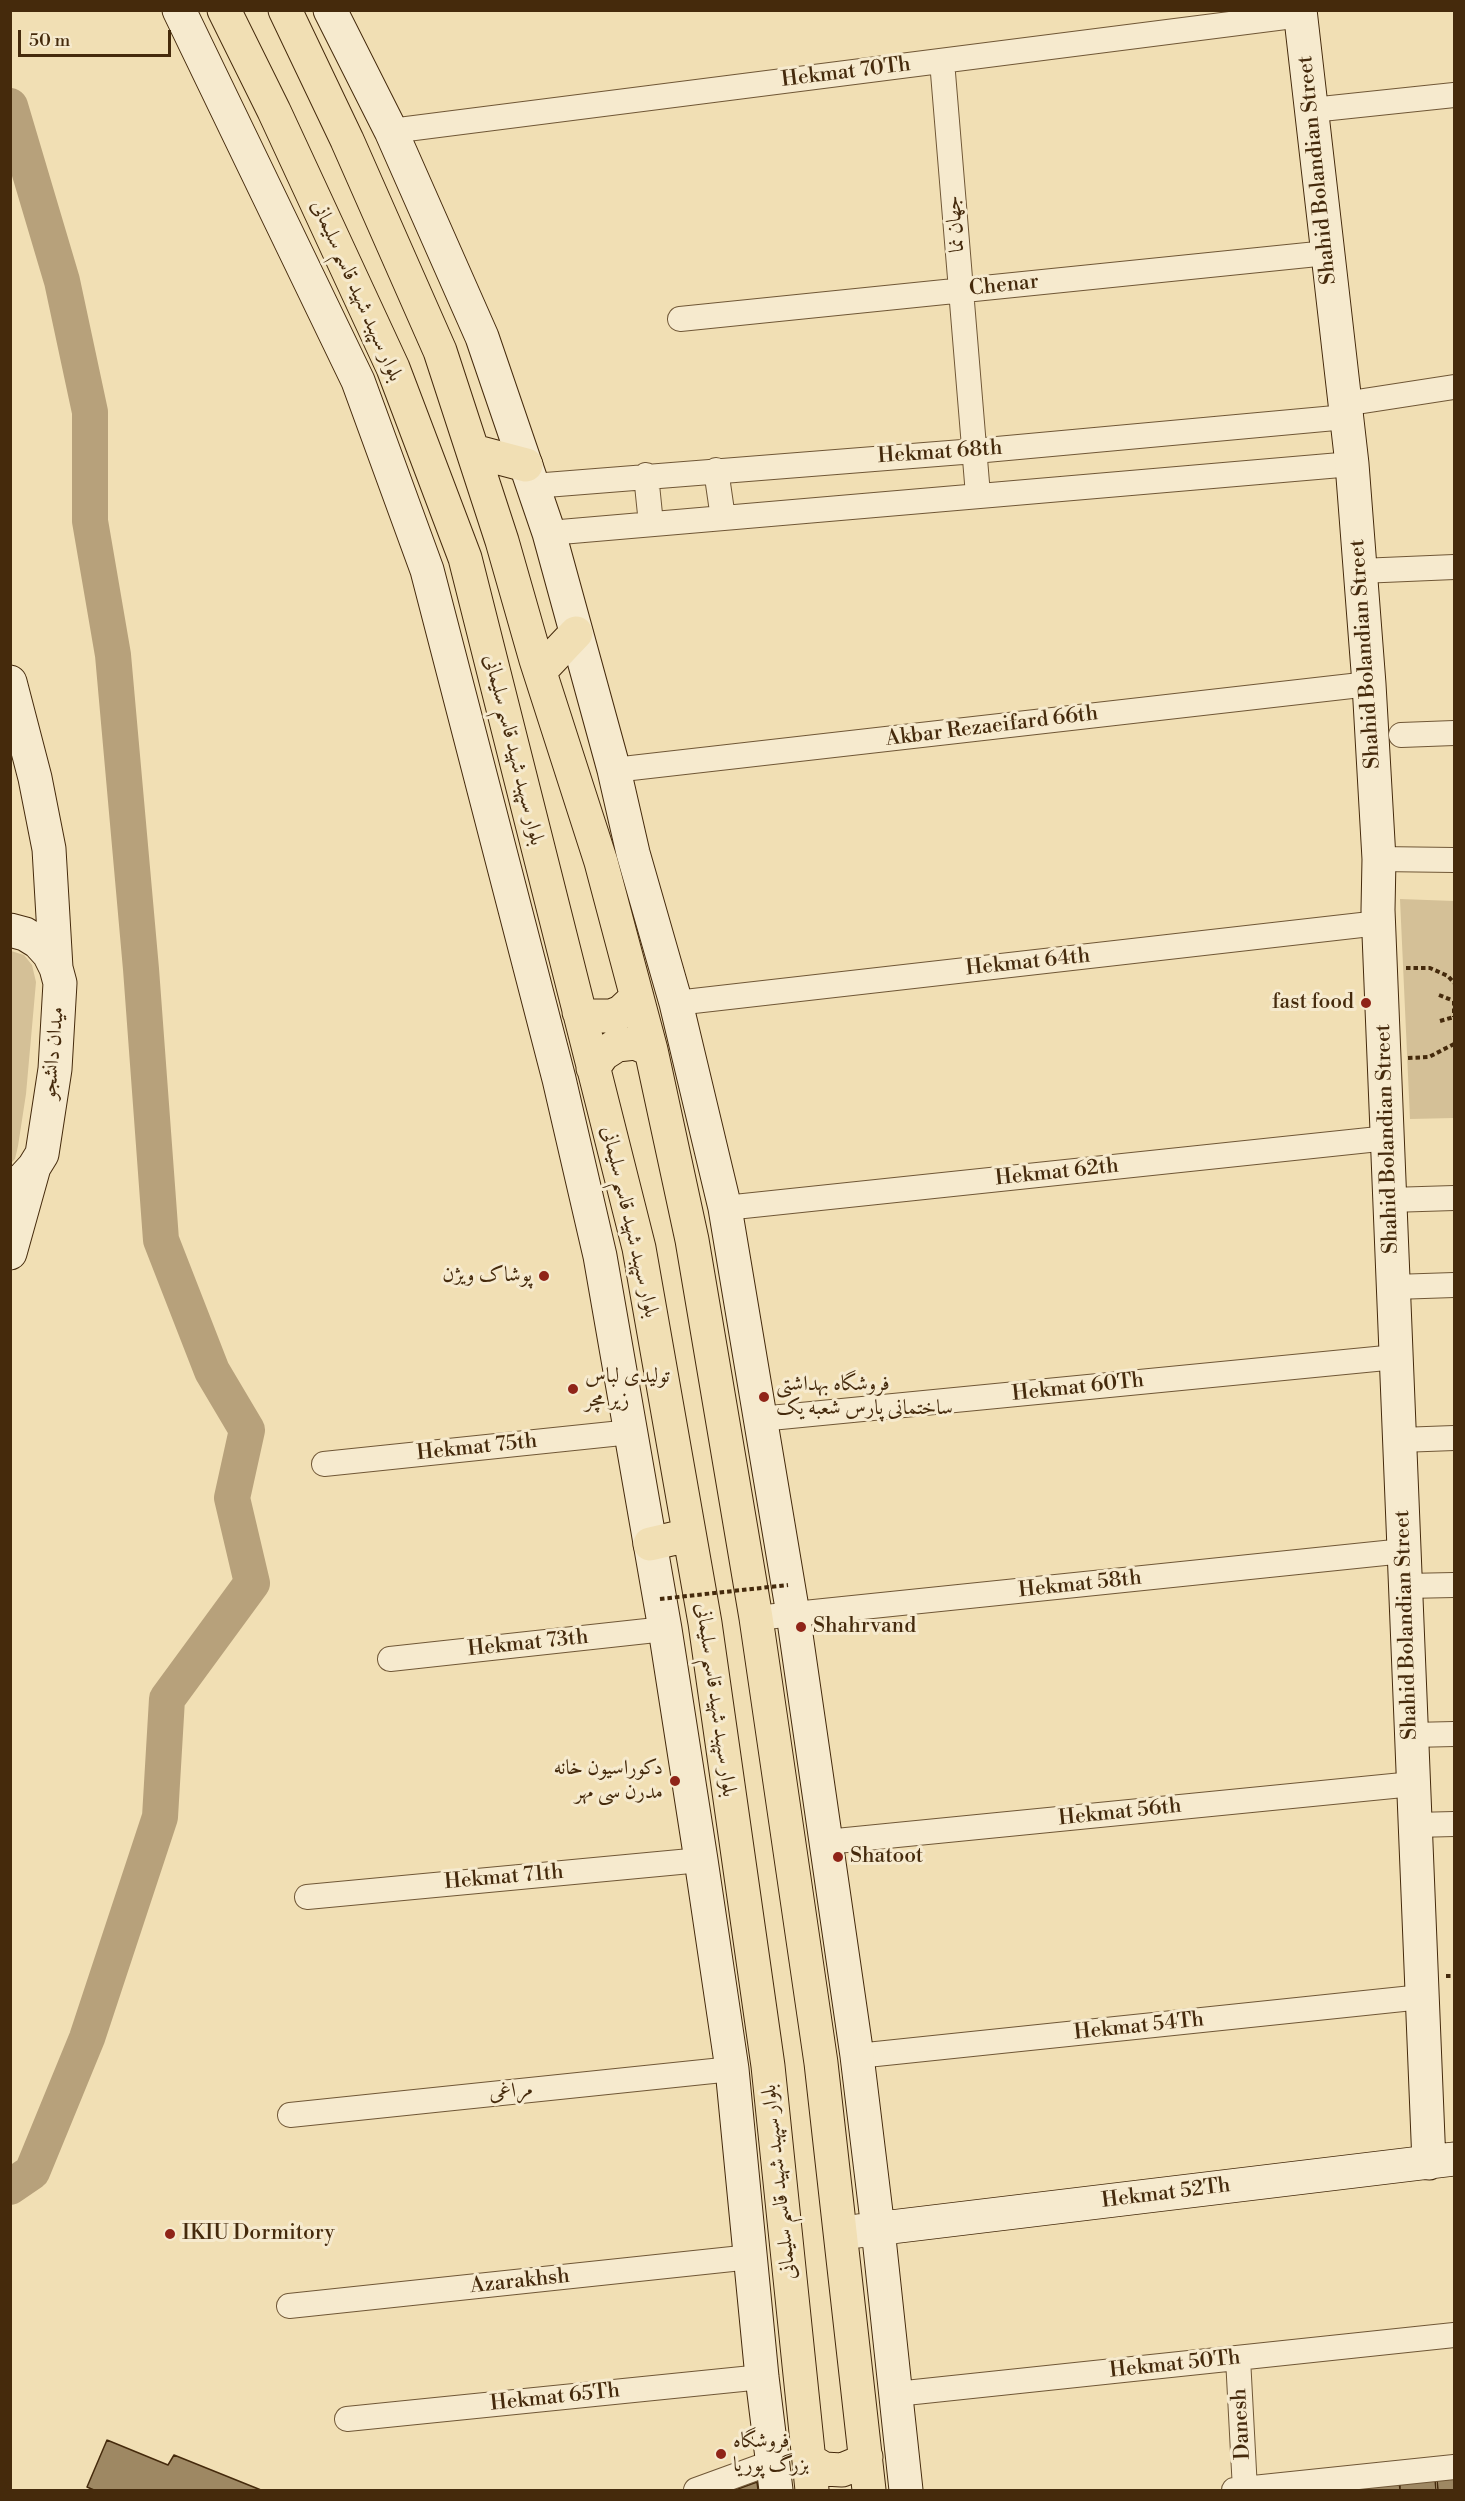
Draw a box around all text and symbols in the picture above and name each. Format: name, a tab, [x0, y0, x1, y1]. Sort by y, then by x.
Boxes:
scale bar	[21, 18, 174, 56]
text: 50 m	[29, 29, 70, 52]
street label: Hekmat 70Th	[780, 53, 912, 93]
street label: Shahid Bolandian Street	[1293, 54, 1343, 286]
street label: جهان نما	[941, 194, 971, 254]
street label: بلوار سپهبد شهید قاسم سلیمانی	[305, 196, 407, 386]
street label: Chenar	[968, 270, 1040, 302]
street label: Hekmat 68th	[877, 436, 1003, 470]
street label: Shahid Bolandian Street	[1345, 538, 1387, 770]
street label: بلوار سپهبد شهید قاسم سلیمانی	[477, 652, 549, 848]
street label: Akbar Rezaeifard 66th	[884, 701, 1100, 753]
street label: Hekmat 64th	[965, 944, 1091, 982]
place label: fast food	[1272, 990, 1354, 1016]
marker: fast food	[1359, 996, 1373, 1010]
street label: میدان دانشجو	[37, 1006, 71, 1100]
street label: Shahid Bolandian Street	[1371, 1024, 1405, 1254]
street label: بلوار سپهبد شهید قاسم سلیمانی	[595, 1124, 663, 1320]
street label: Hekmat 62th	[994, 1154, 1120, 1192]
place label: پوشاک ویژن	[442, 1263, 532, 1289]
marker: پوشاک ویژن	[537, 1269, 551, 1283]
place label: تولیدی لباس زیر مچر	[585, 1364, 670, 1414]
street label: Hekmat 60Th	[1011, 1369, 1145, 1407]
place label: فروشگاه بهداشتی ساختمانی پارس شعبه یک	[776, 1372, 953, 1422]
marker: تولیدی لباس زیر مچر	[566, 1382, 580, 1396]
marker: فروشگاه بهداشتی ساختمانی پارس شعبه یک	[757, 1390, 771, 1404]
street label: Hekmat 75th	[415, 1429, 539, 1467]
street label: Shahid Bolandian Street	[1390, 1510, 1424, 1740]
street label: Hekmat 58th	[1017, 1566, 1143, 1604]
street label: بلوار سپهبد شهید قاسم سلیمانی	[689, 1601, 741, 1799]
place label: Shahrvand	[813, 1614, 916, 1640]
marker: Shahrvand	[794, 1620, 808, 1634]
street label: Hekmat 73th	[466, 1625, 590, 1663]
place label: دکوراسیون خانه مدرن سی مهر	[554, 1756, 663, 1806]
marker: دکوراسیون خانه مدرن سی مهر	[668, 1774, 682, 1788]
street label: Hekmat 56th	[1057, 1794, 1183, 1832]
place label: Shatoot	[850, 1844, 923, 1870]
marker: Shatoot	[831, 1850, 845, 1864]
street label: Hekmat 71th	[443, 1860, 565, 1896]
street label: Hekmat 54Th	[1073, 2008, 1205, 2046]
street label: مراغی	[488, 2077, 534, 2107]
street label: بلوار سپهبد شهید قاسم سلیمانی	[757, 2083, 803, 2281]
street label: Hekmat 52Th	[1100, 2174, 1232, 2214]
place label: IKIU Dormitory	[182, 2221, 335, 2247]
marker: IKIU Dormitory	[163, 2227, 177, 2241]
street label: Azarakhsh	[469, 2264, 571, 2300]
street label: Hekmat 50Th	[1108, 2346, 1242, 2384]
street label: Hekmat 65Th	[489, 2379, 621, 2417]
street label: Danesh	[1228, 2388, 1256, 2460]
place label: فروشگاه بزرگ پوریا	[733, 2429, 809, 2479]
marker: فروشگاه بزرگ پوریا	[714, 2447, 728, 2461]

